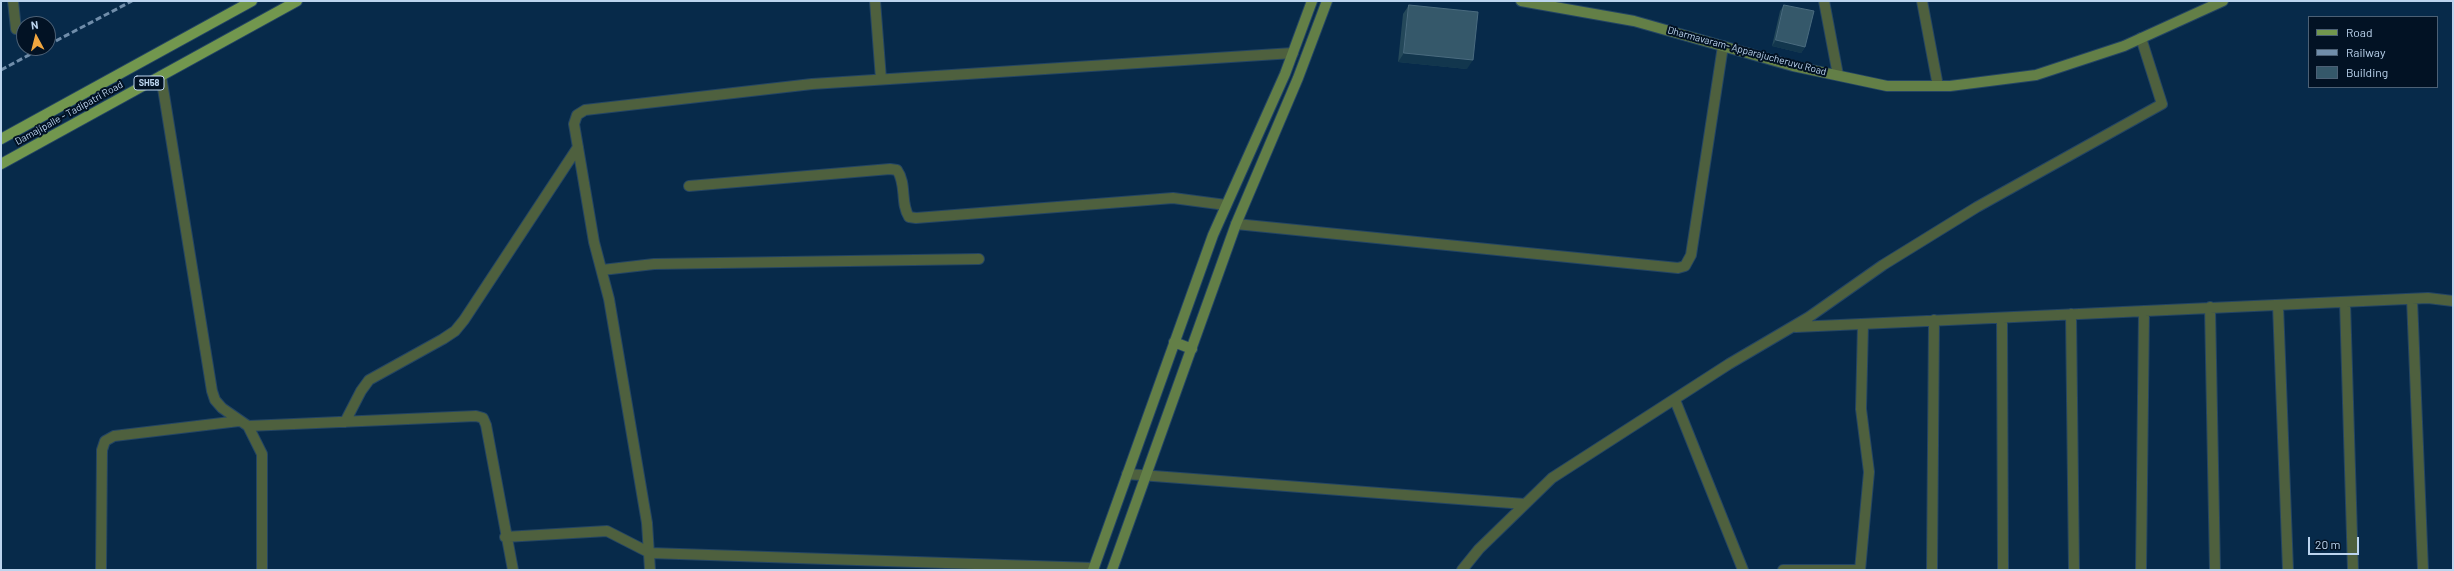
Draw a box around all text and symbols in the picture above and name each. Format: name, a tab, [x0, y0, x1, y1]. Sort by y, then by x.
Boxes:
north arrow	[16, 16, 56, 56]
legend	[2308, 16, 2438, 88]
text: N	[30, 18, 39, 31]
street label: Dharmavaram- Apparajucheruvu Road	[1666, 24, 1828, 78]
text: Road	[2346, 25, 2373, 39]
text: Railway	[2346, 45, 2385, 59]
text: Building	[2346, 65, 2388, 79]
road number: SH58	[134, 76, 164, 90]
street label: Damajipalle - Tadipatri Road	[13, 78, 125, 148]
scale bar	[2310, 529, 2361, 555]
text: 20 m	[2315, 537, 2341, 551]

